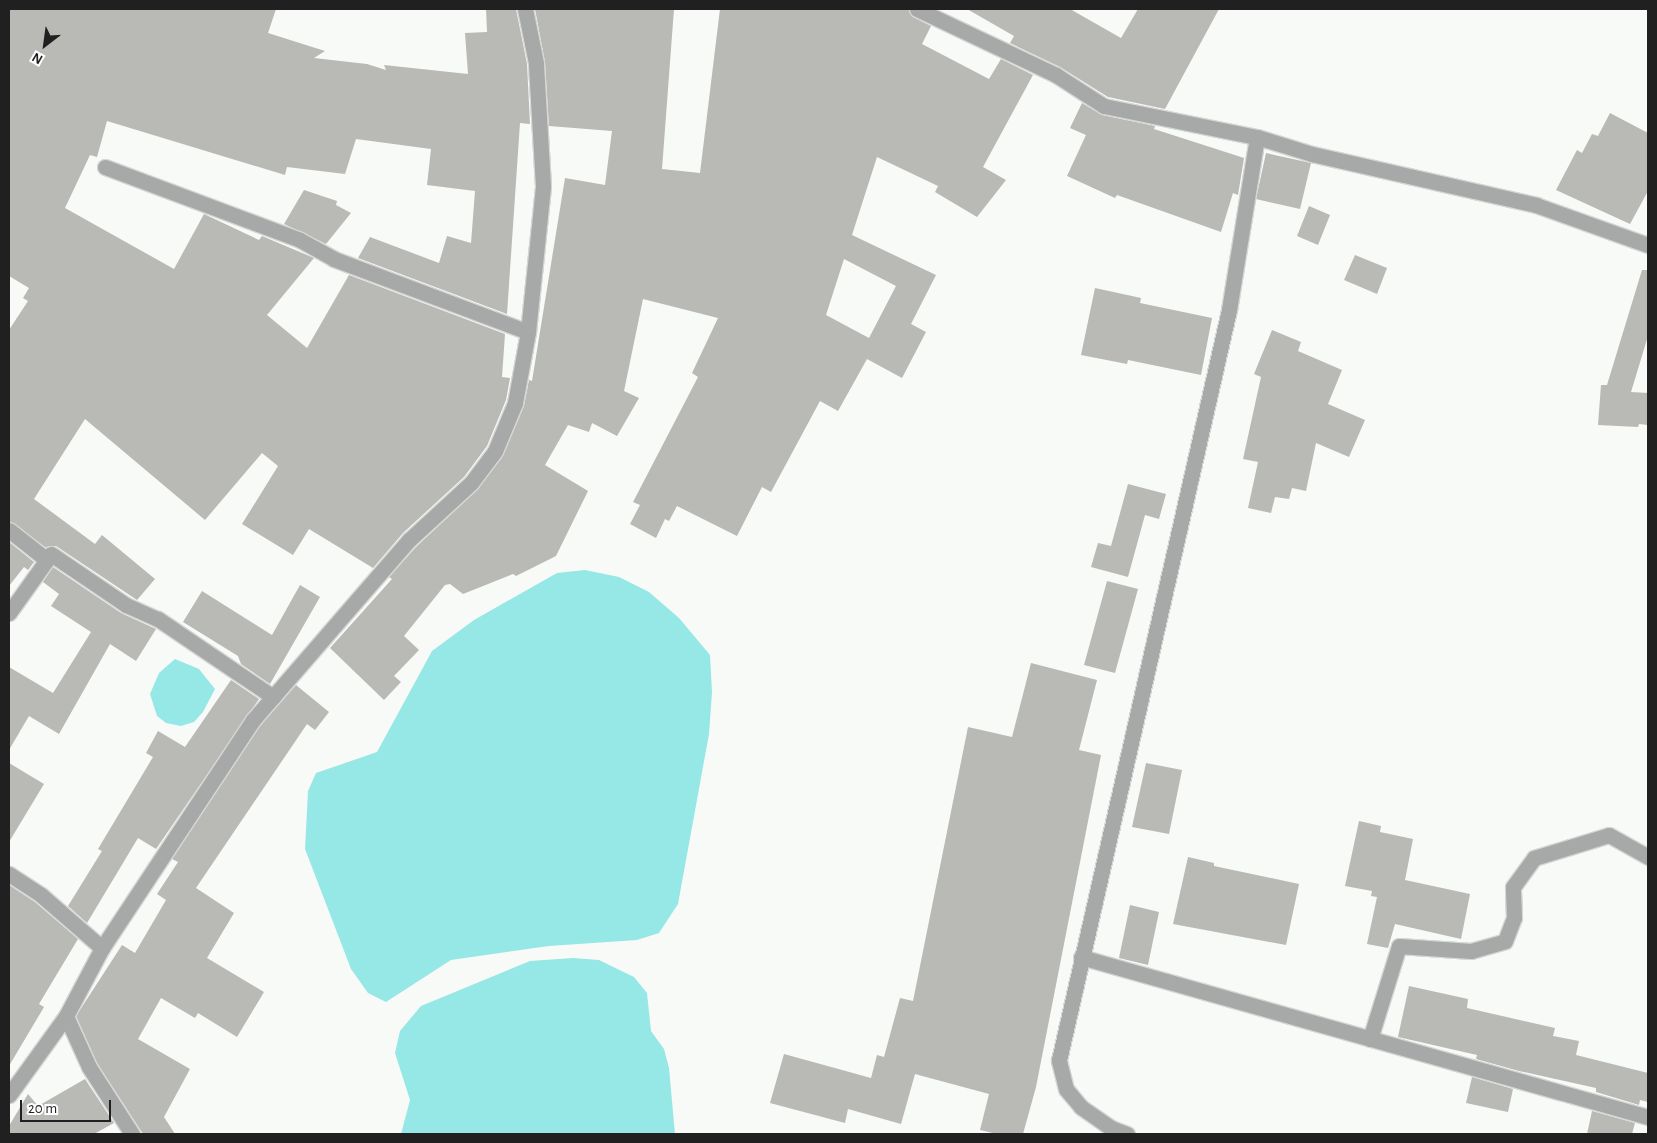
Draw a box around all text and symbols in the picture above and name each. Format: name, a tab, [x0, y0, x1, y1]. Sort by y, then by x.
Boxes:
north arrow	[20, 20, 70, 70]
text: N	[30, 49, 45, 66]
scale bar	[22, 1090, 114, 1122]
text: 20 m	[28, 1101, 57, 1116]

